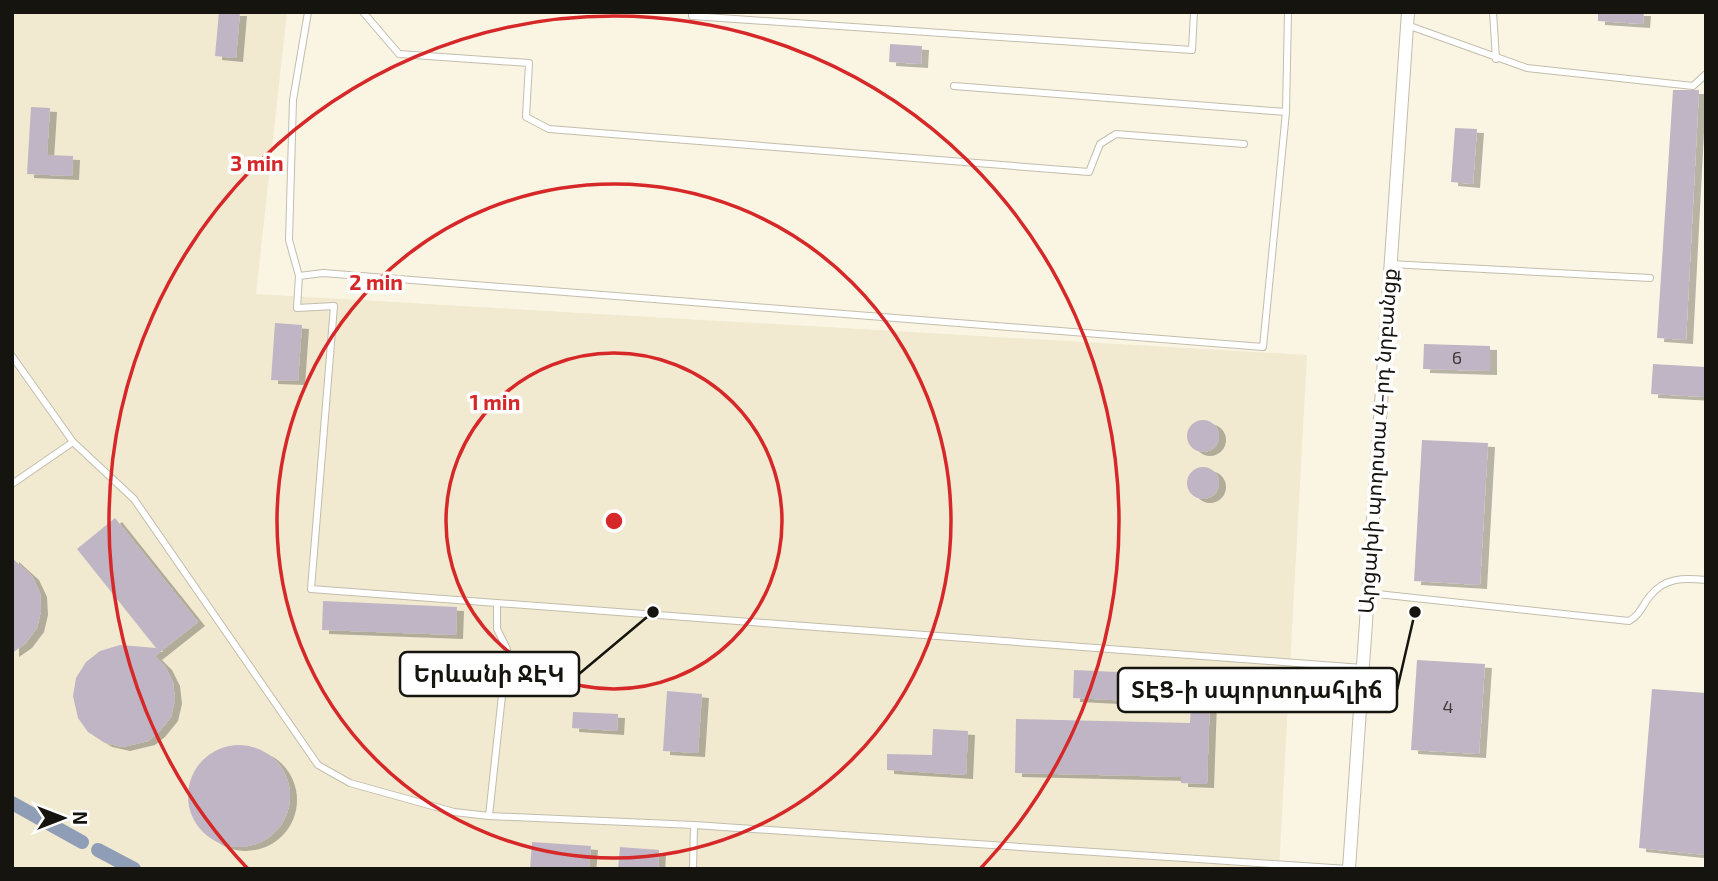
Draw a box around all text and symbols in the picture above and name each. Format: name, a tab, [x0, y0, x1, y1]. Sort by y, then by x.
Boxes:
text: 3 min	[230, 150, 284, 175]
street label: Արցախի պողոտա 4-րդ նրբանցք	[1352, 267, 1402, 614]
text: 2 min	[349, 269, 403, 294]
house number: 6	[1452, 346, 1462, 368]
text: 1 min	[470, 389, 520, 414]
centre of rings	[602, 509, 626, 533]
callout: Երևանի ՋԷԿ	[400, 652, 579, 696]
text: Երևանի ՋԷԿ	[414, 659, 565, 688]
callout: ՏԷՑ-ի սպորտդահլիճ	[1118, 668, 1397, 712]
text: ՏԷՑ-ի սպորտդահլիճ	[1131, 675, 1383, 704]
house number: 4	[1442, 695, 1454, 717]
north arrow	[28, 783, 98, 853]
text: N	[69, 811, 92, 825]

